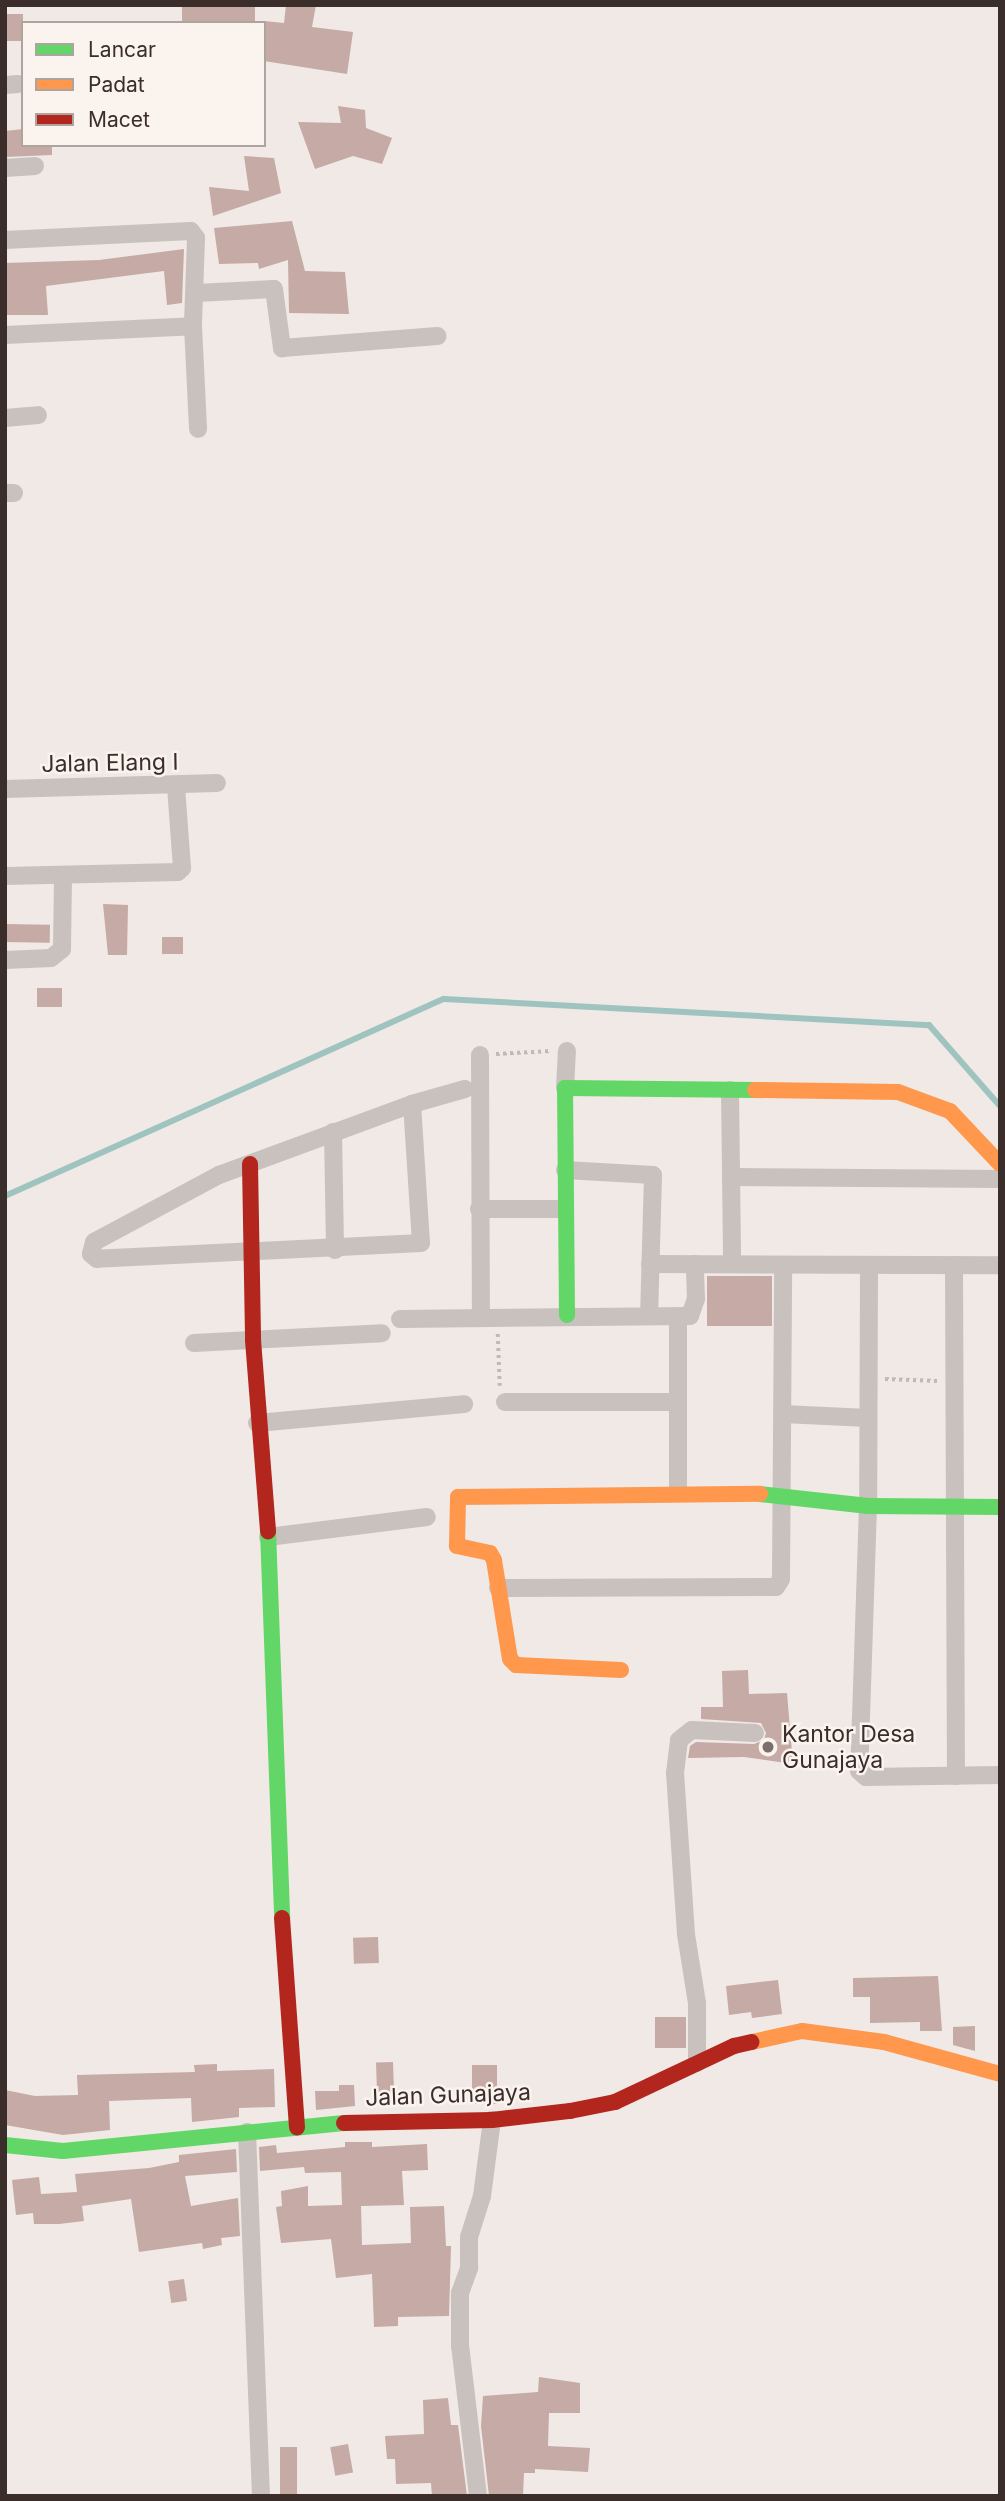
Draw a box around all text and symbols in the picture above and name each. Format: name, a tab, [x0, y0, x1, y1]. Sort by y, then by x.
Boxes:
legend	[21, 21, 266, 147]
text: Lancar	[88, 37, 156, 62]
text: Padat	[88, 72, 145, 97]
text: Macet	[88, 107, 150, 132]
street label: Jalan Elang I	[41, 748, 179, 778]
place label: Kantor Desa Gunajaya	[782, 1720, 915, 1774]
marker: Kantor Desa Gunajaya	[760, 1739, 776, 1755]
street label: Jalan Gunajaya	[365, 2078, 531, 2112]

